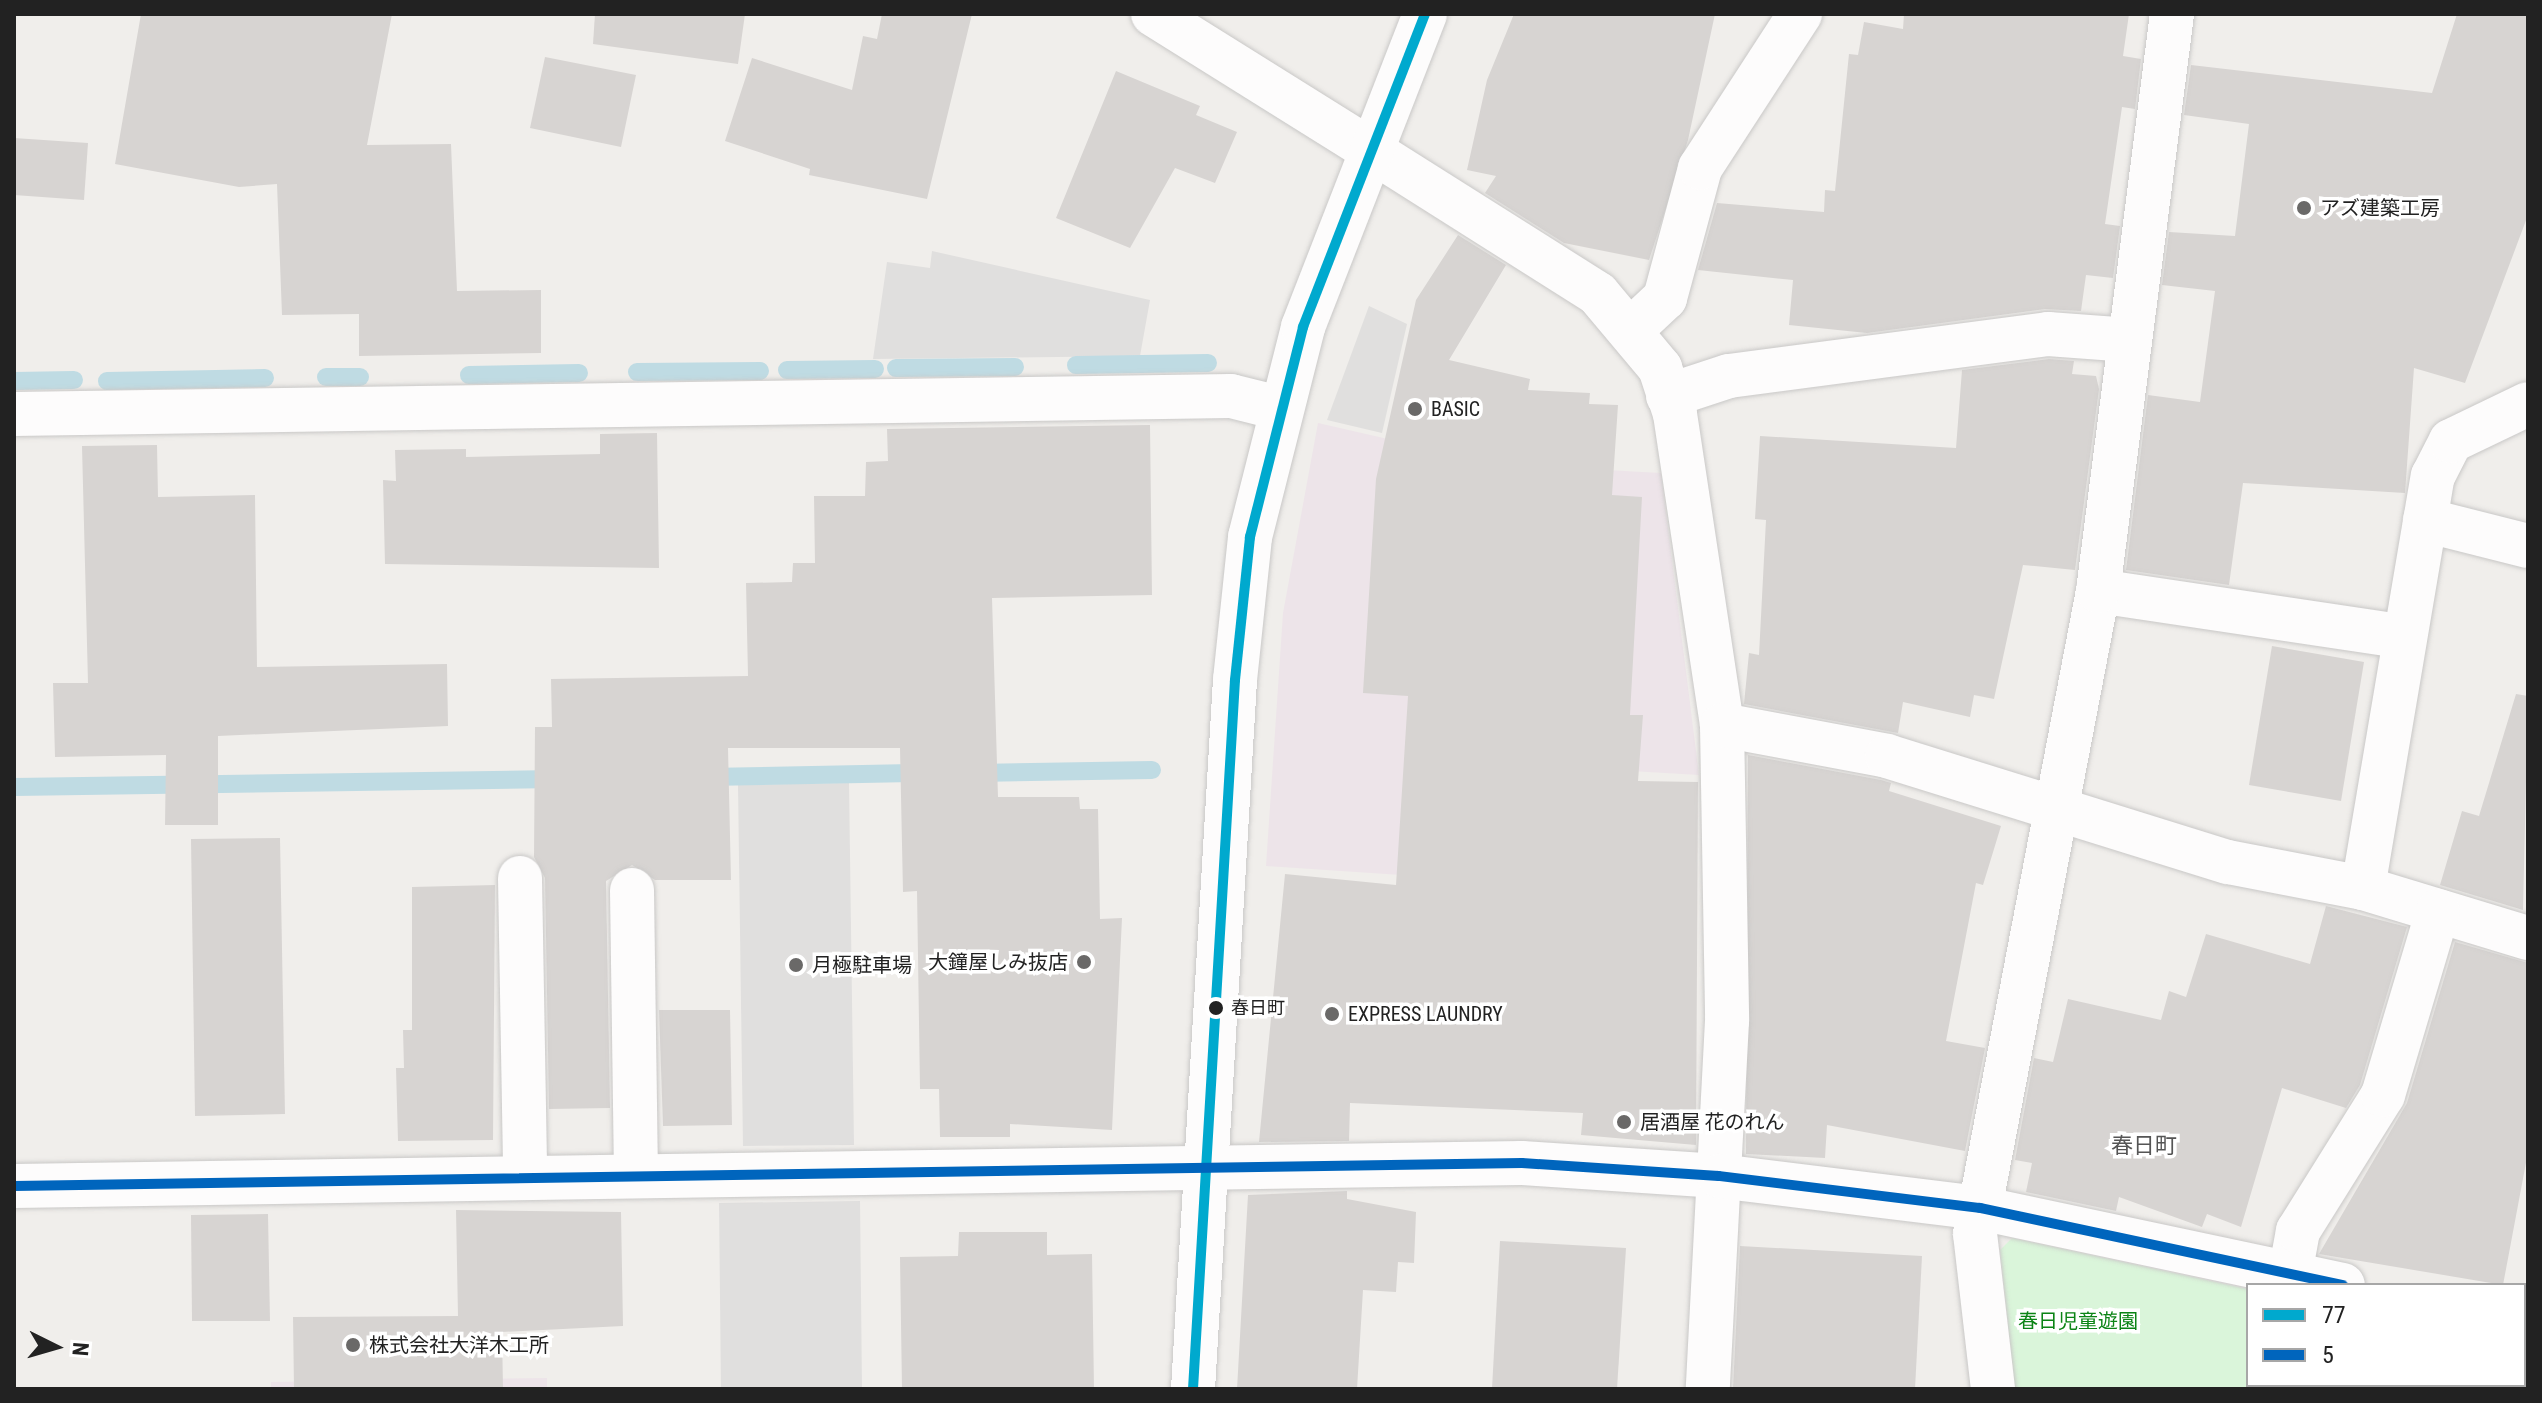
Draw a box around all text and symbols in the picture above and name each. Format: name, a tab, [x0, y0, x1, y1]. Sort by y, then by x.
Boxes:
place label: アズ建築工房	[2320, 196, 2440, 220]
marker: アズ建築工房	[2295, 199, 2313, 217]
place label: BASIC	[1431, 397, 1480, 421]
marker: BASIC	[1406, 400, 1424, 418]
place label: 大鐘屋しみ抜店	[928, 950, 1068, 974]
place label: 月極駐車場	[812, 953, 912, 977]
marker: 大鐘屋しみ抜店	[1075, 953, 1093, 971]
marker: 月極駐車場	[787, 956, 805, 974]
place label: 春日町	[1231, 997, 1285, 1019]
marker: 春日町	[1208, 1000, 1224, 1016]
place label: EXPRESS LAUNDRY	[1348, 1002, 1503, 1026]
marker: EXPRESS LAUNDRY	[1323, 1005, 1341, 1023]
place label: 居酒屋 花のれん	[1640, 1110, 1785, 1134]
marker: 居酒屋 花のれん	[1615, 1113, 1633, 1131]
district label: 春日町	[2111, 1133, 2177, 1159]
legend	[2246, 1283, 2526, 1387]
text: 77	[2322, 1301, 2346, 1329]
north arrow	[16, 1307, 96, 1387]
park label: 春日児童遊園	[2018, 1309, 2138, 1333]
place label: 株式会社大洋木工所	[369, 1333, 549, 1357]
marker: 株式会社大洋木工所	[344, 1336, 362, 1354]
text: N	[67, 1341, 93, 1357]
text: 5	[2322, 1341, 2334, 1369]

